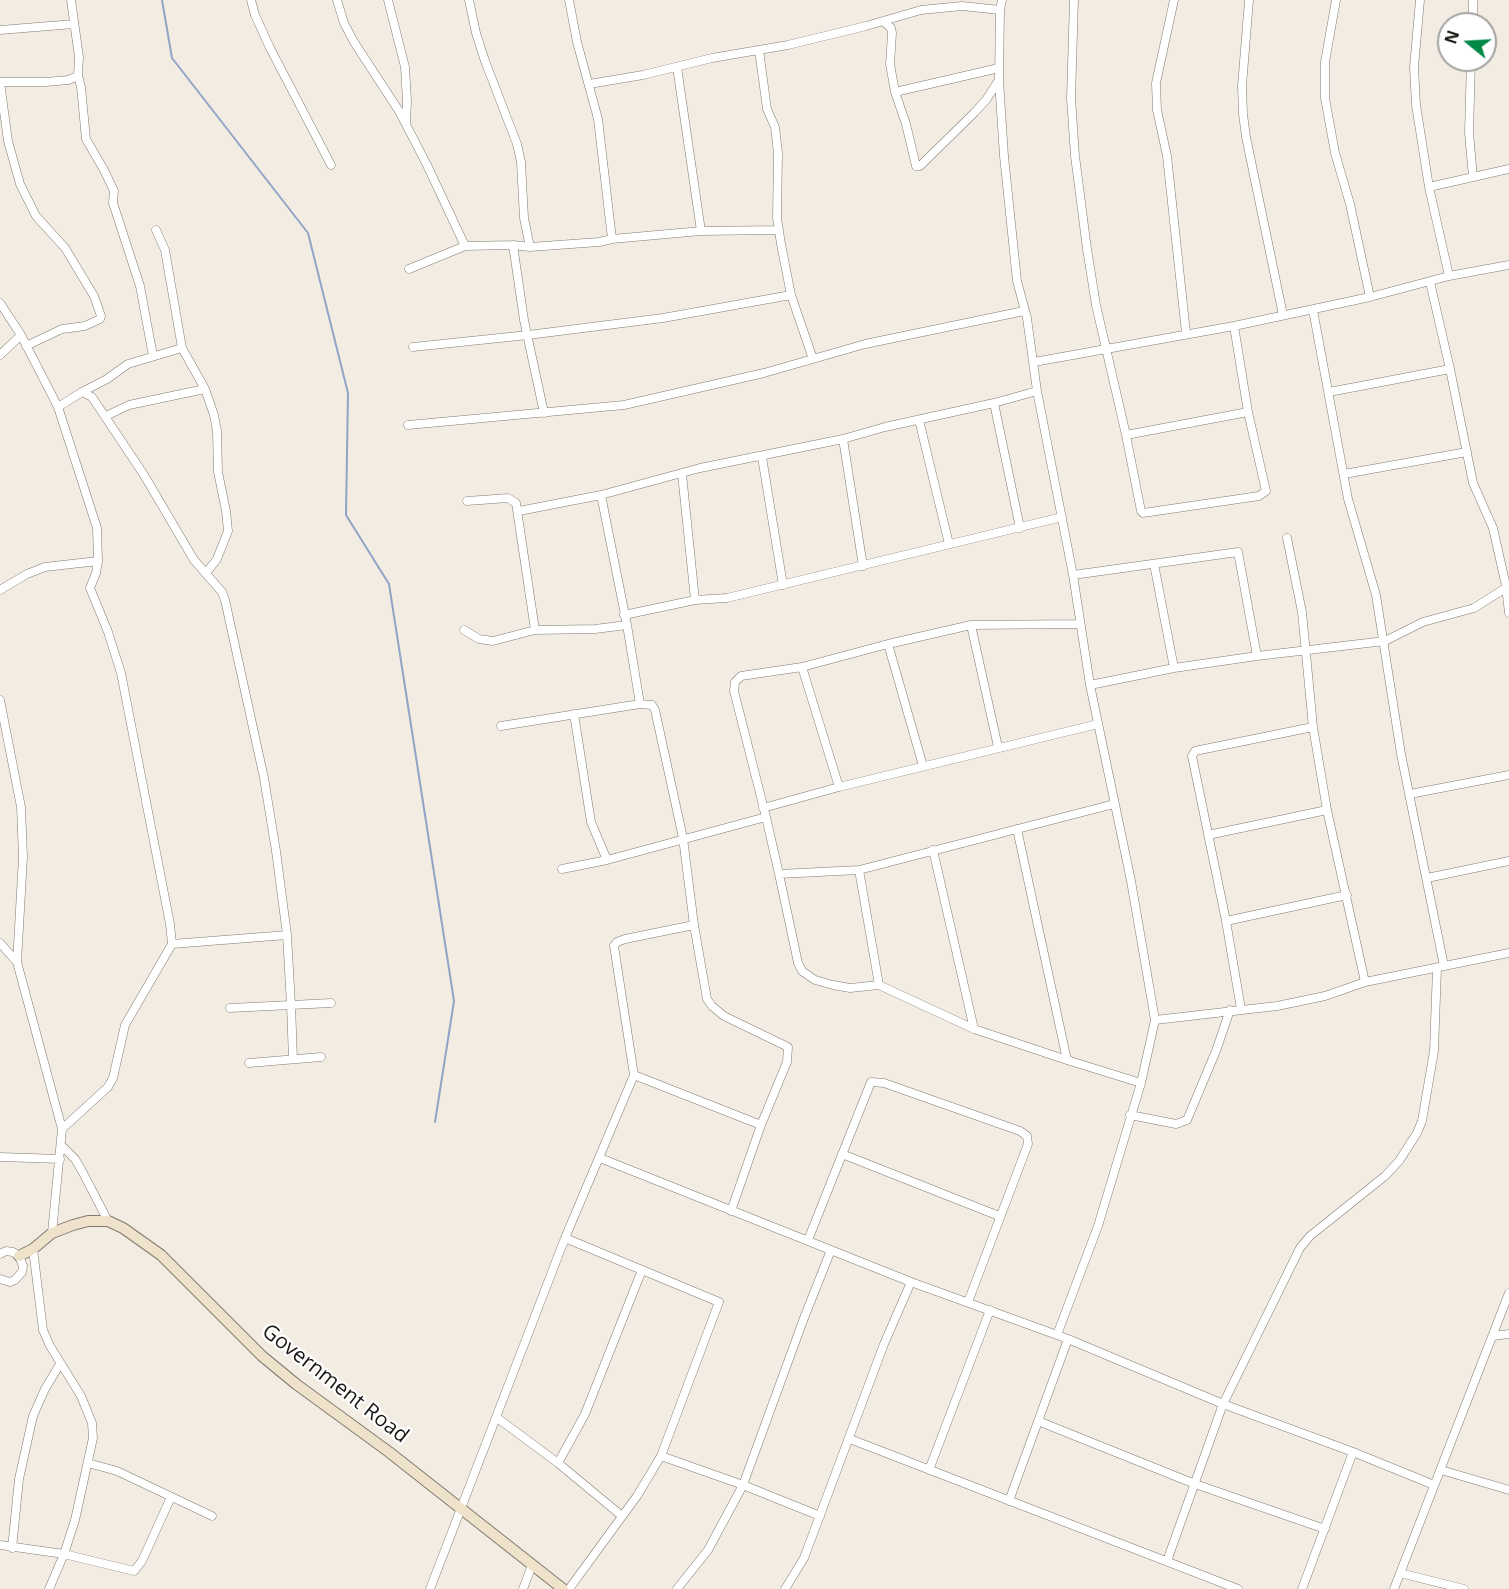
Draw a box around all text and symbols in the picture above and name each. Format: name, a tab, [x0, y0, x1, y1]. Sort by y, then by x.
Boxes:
north arrow	[1437, 12, 1497, 72]
text: N	[1439, 27, 1464, 47]
street label: Government Road	[257, 1319, 413, 1449]

